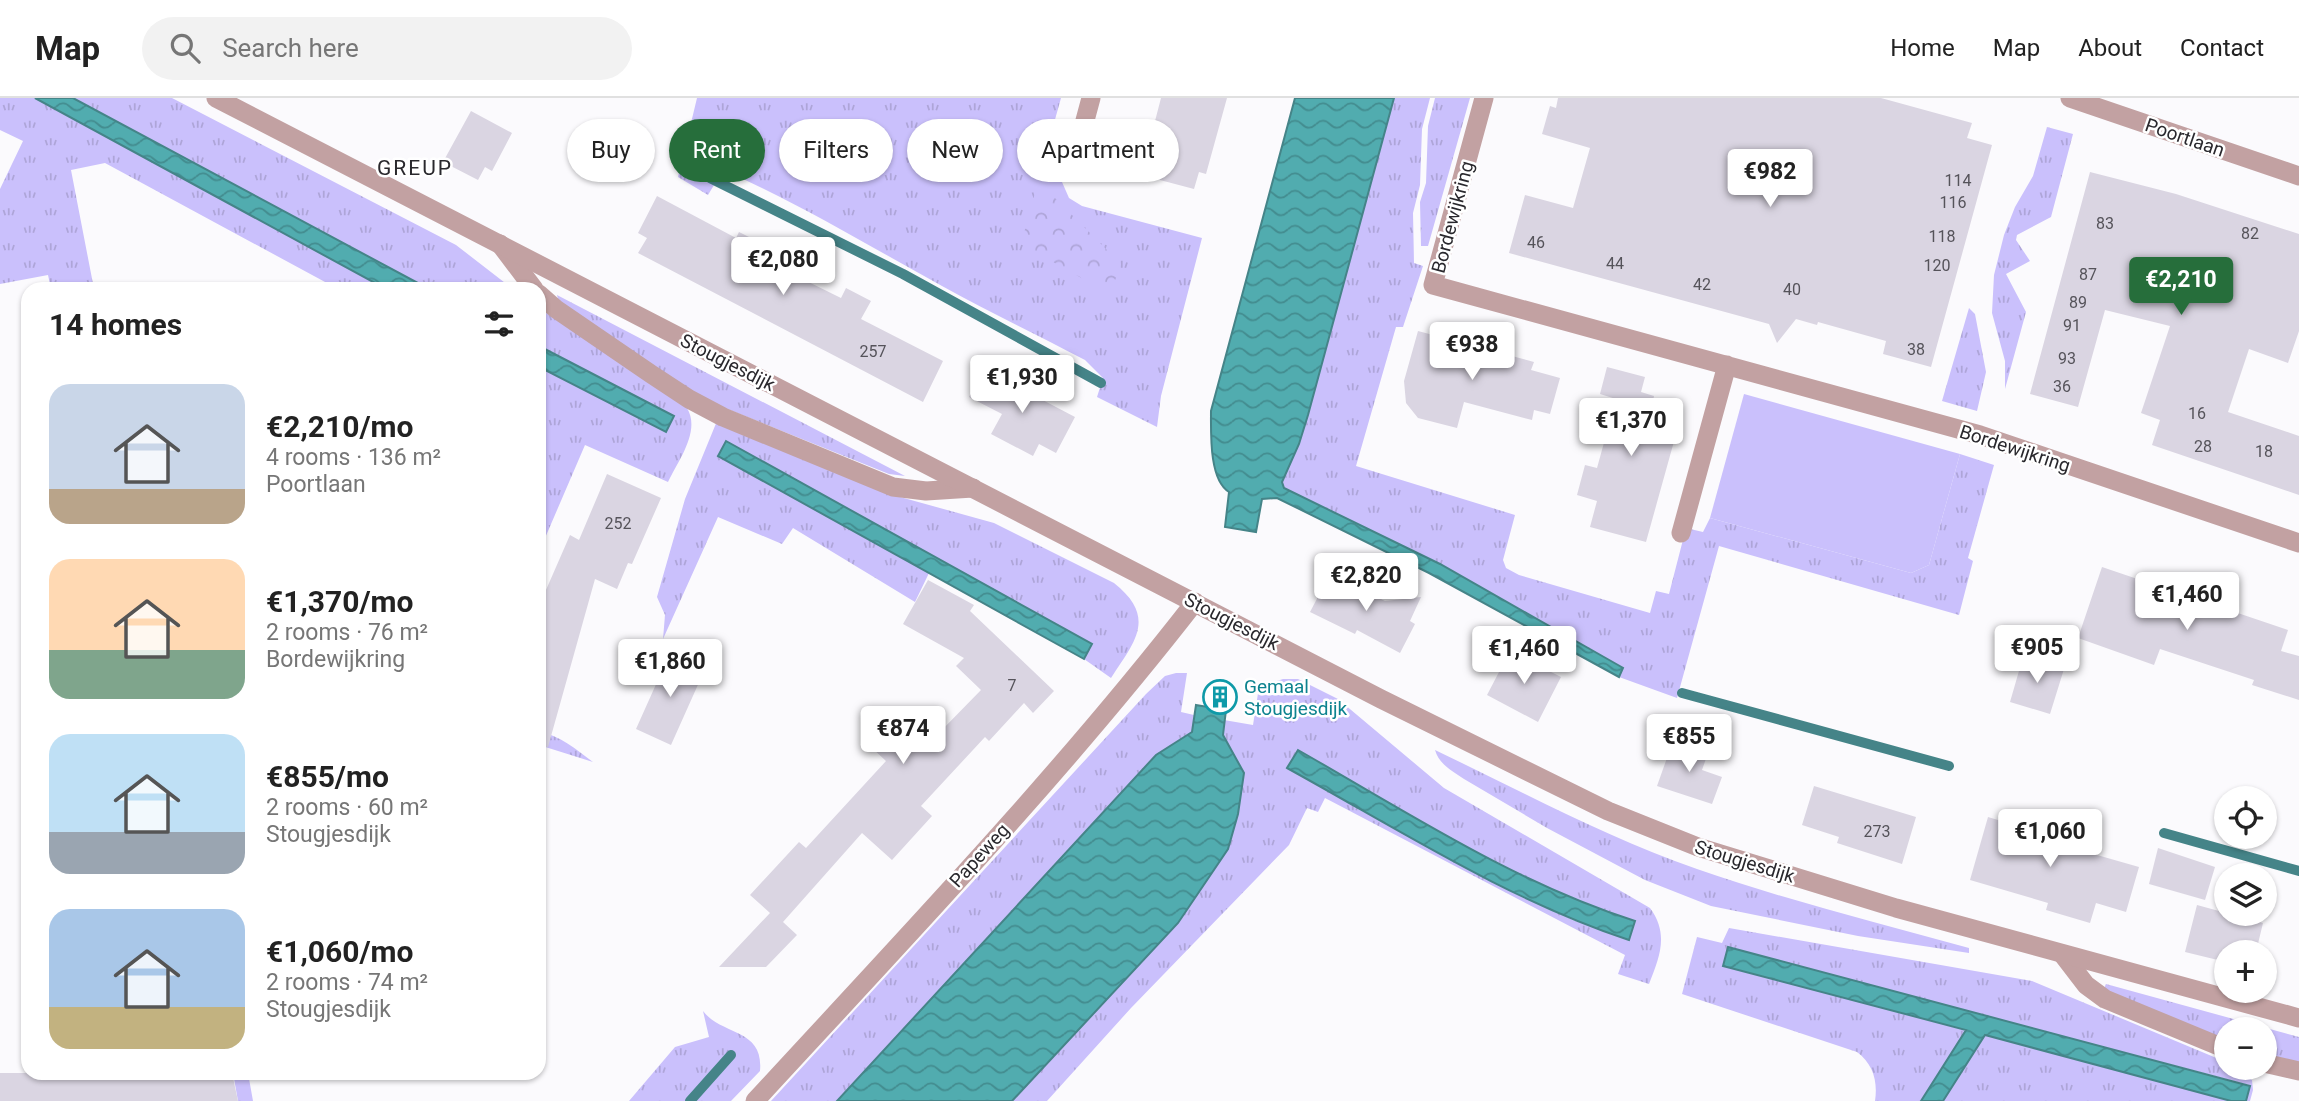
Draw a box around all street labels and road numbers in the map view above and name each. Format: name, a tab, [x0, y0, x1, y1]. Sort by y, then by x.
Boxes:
street label: Poortlaan	[2142, 113, 2228, 162]
street label: Bordewijkring	[1426, 159, 1478, 276]
street label: Stougjesdijk	[677, 329, 779, 396]
street label: Bordewijkring	[1957, 420, 2073, 477]
street label: Stougjesdijk	[1181, 588, 1283, 655]
street label: Papeweg	[945, 819, 1014, 892]
street label: Stougjesdijk	[1692, 835, 1798, 888]

